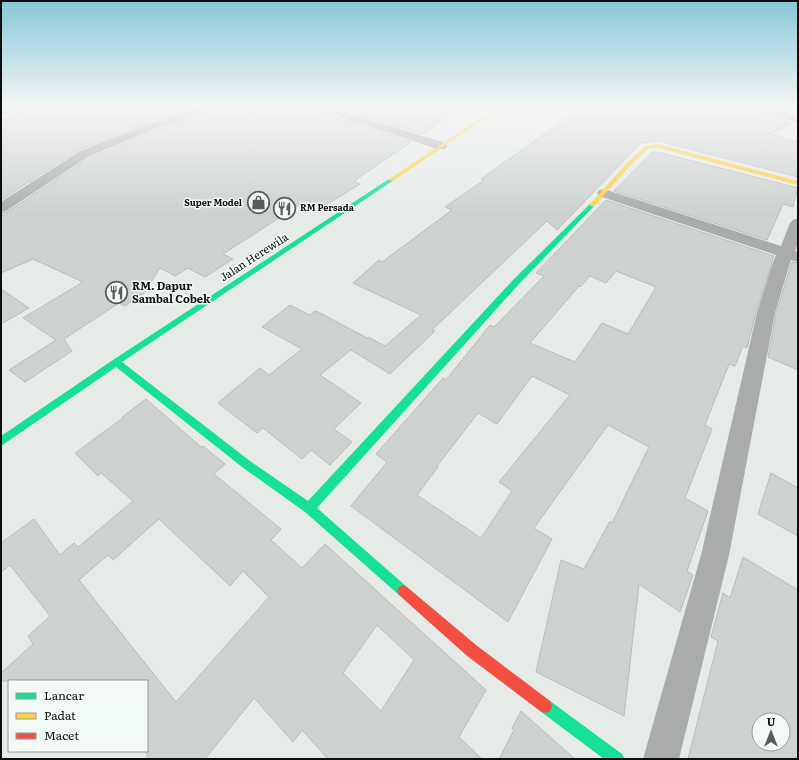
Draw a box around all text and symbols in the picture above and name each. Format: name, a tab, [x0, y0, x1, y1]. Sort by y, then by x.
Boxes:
shop icon: Super Model	[245, 190, 271, 216]
place label: Super Model	[184, 195, 243, 209]
restaurant icon: RM Persada	[271, 195, 297, 221]
place label: RM Persada	[300, 200, 355, 214]
street label: Jalan Herewila	[216, 228, 291, 284]
place label: RM. Dapur Sambal Cobek	[132, 277, 211, 306]
restaurant icon: RM. Dapur Sambal Cobek	[104, 279, 130, 305]
legend	[8, 680, 148, 752]
text: Lancar	[44, 686, 84, 704]
text: Padat	[44, 706, 76, 724]
north arrow	[751, 712, 791, 752]
text: U	[767, 713, 776, 729]
text: Macet	[44, 726, 79, 744]

